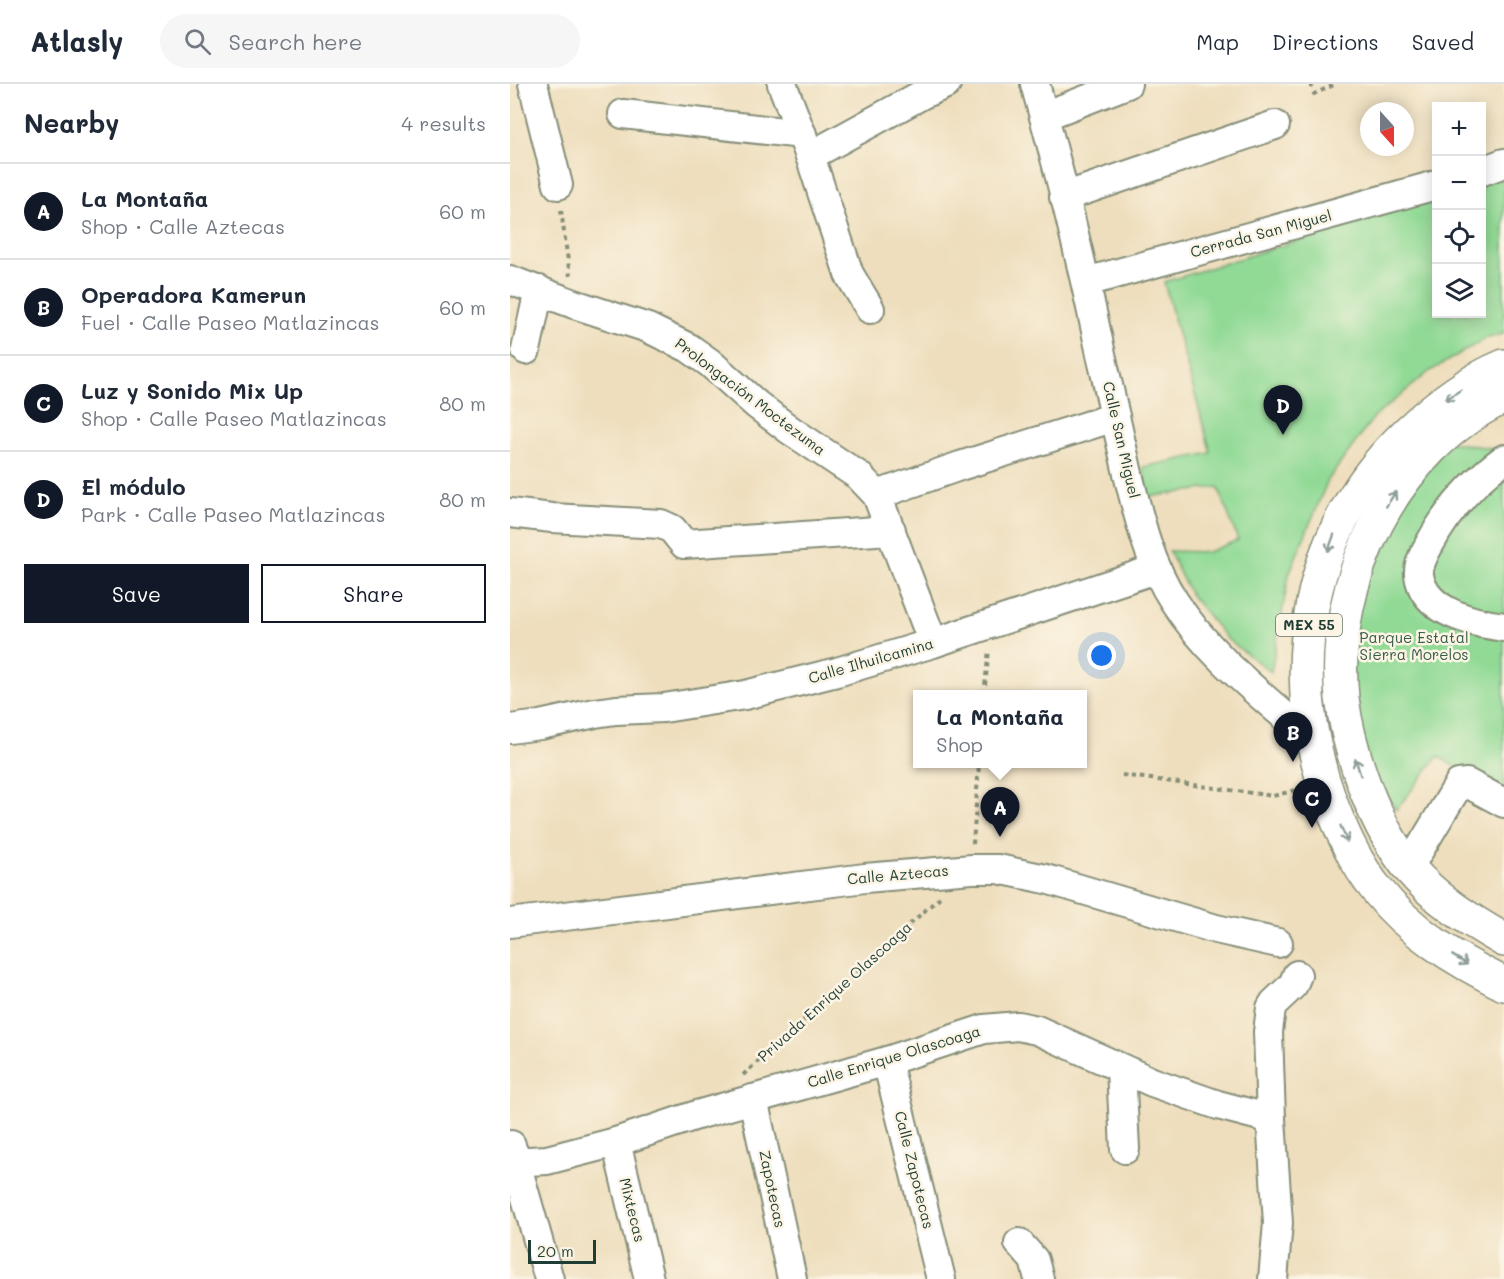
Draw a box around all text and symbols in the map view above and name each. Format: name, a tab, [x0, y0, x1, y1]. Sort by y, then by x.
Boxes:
search box	[160, 14, 580, 68]
text: Atlasly	[30, 23, 124, 59]
icon: search	[181, 25, 214, 58]
text: Search here	[229, 27, 362, 56]
text: Map	[1196, 28, 1239, 55]
text: Directions	[1272, 28, 1379, 55]
text: Saved	[1412, 28, 1474, 55]
north arrow	[1360, 102, 1414, 156]
map controls	[1432, 102, 1486, 318]
button: +	[1432, 102, 1486, 156]
text: Nearby	[24, 106, 119, 140]
text: 4 results	[401, 110, 486, 136]
button: −	[1432, 156, 1486, 210]
text: La Montaña	[81, 184, 208, 213]
text: A	[37, 198, 50, 224]
text: 60 m	[439, 198, 486, 224]
street label: Cerrada San Miguel	[1188, 205, 1334, 262]
button: locate	[1432, 210, 1486, 264]
text: Shop · Calle Aztecas	[81, 213, 285, 239]
button: layers	[1432, 264, 1486, 318]
text: Operadora Kamerun	[81, 280, 306, 309]
text: B	[37, 294, 50, 320]
text: 60 m	[439, 294, 486, 320]
text: Fuel · Calle Paseo Matlazincas	[81, 309, 380, 335]
street label: Prolongación Moctezuma	[671, 333, 830, 459]
text: Luz y Sonido Mix Up	[81, 376, 303, 405]
street label: Calle San Miguel	[1099, 380, 1145, 500]
pin: D	[1264, 386, 1302, 435]
one-way arrow	[1445, 389, 1462, 402]
text: C	[36, 390, 51, 416]
text: 80 m	[439, 390, 486, 416]
text: Shop · Calle Paseo Matlazincas	[81, 405, 387, 431]
text: El módulo	[81, 472, 186, 501]
text: D	[36, 486, 51, 512]
text: 80 m	[439, 486, 486, 512]
one-way arrow	[1385, 492, 1397, 508]
text: Park · Calle Paseo Matlazincas	[81, 501, 385, 527]
one-way arrow	[1325, 533, 1336, 552]
button: Save	[24, 564, 249, 623]
button: Share	[261, 564, 486, 623]
road number: MEX 55	[1276, 614, 1342, 636]
park label: Parque Estatal Sierra Morelos	[1359, 627, 1469, 664]
street label: Calle Ilhuilcamina	[806, 633, 936, 687]
your location	[1087, 641, 1116, 670]
popup	[913, 690, 1087, 768]
text: La Montaña	[936, 702, 1064, 731]
pin: B	[1274, 712, 1312, 762]
text: Shop	[936, 731, 983, 757]
one-way arrow	[1352, 758, 1363, 777]
pin: C	[1292, 778, 1332, 828]
pin: A	[980, 788, 1020, 837]
one-way arrow	[1339, 824, 1350, 843]
street label: Calle Aztecas	[846, 860, 949, 888]
street label: Privada Enrique Olascoaga	[753, 917, 916, 1066]
one-way arrow	[1451, 955, 1468, 967]
street label: Calle Enrique Olascoaga	[805, 1020, 983, 1092]
street label: Calle Zapotecas	[891, 1109, 939, 1231]
street label: Zapotecas	[755, 1148, 791, 1229]
street label: Mixtecas	[615, 1176, 651, 1244]
scale bar	[528, 1237, 596, 1264]
text: 20 m	[537, 1240, 574, 1261]

